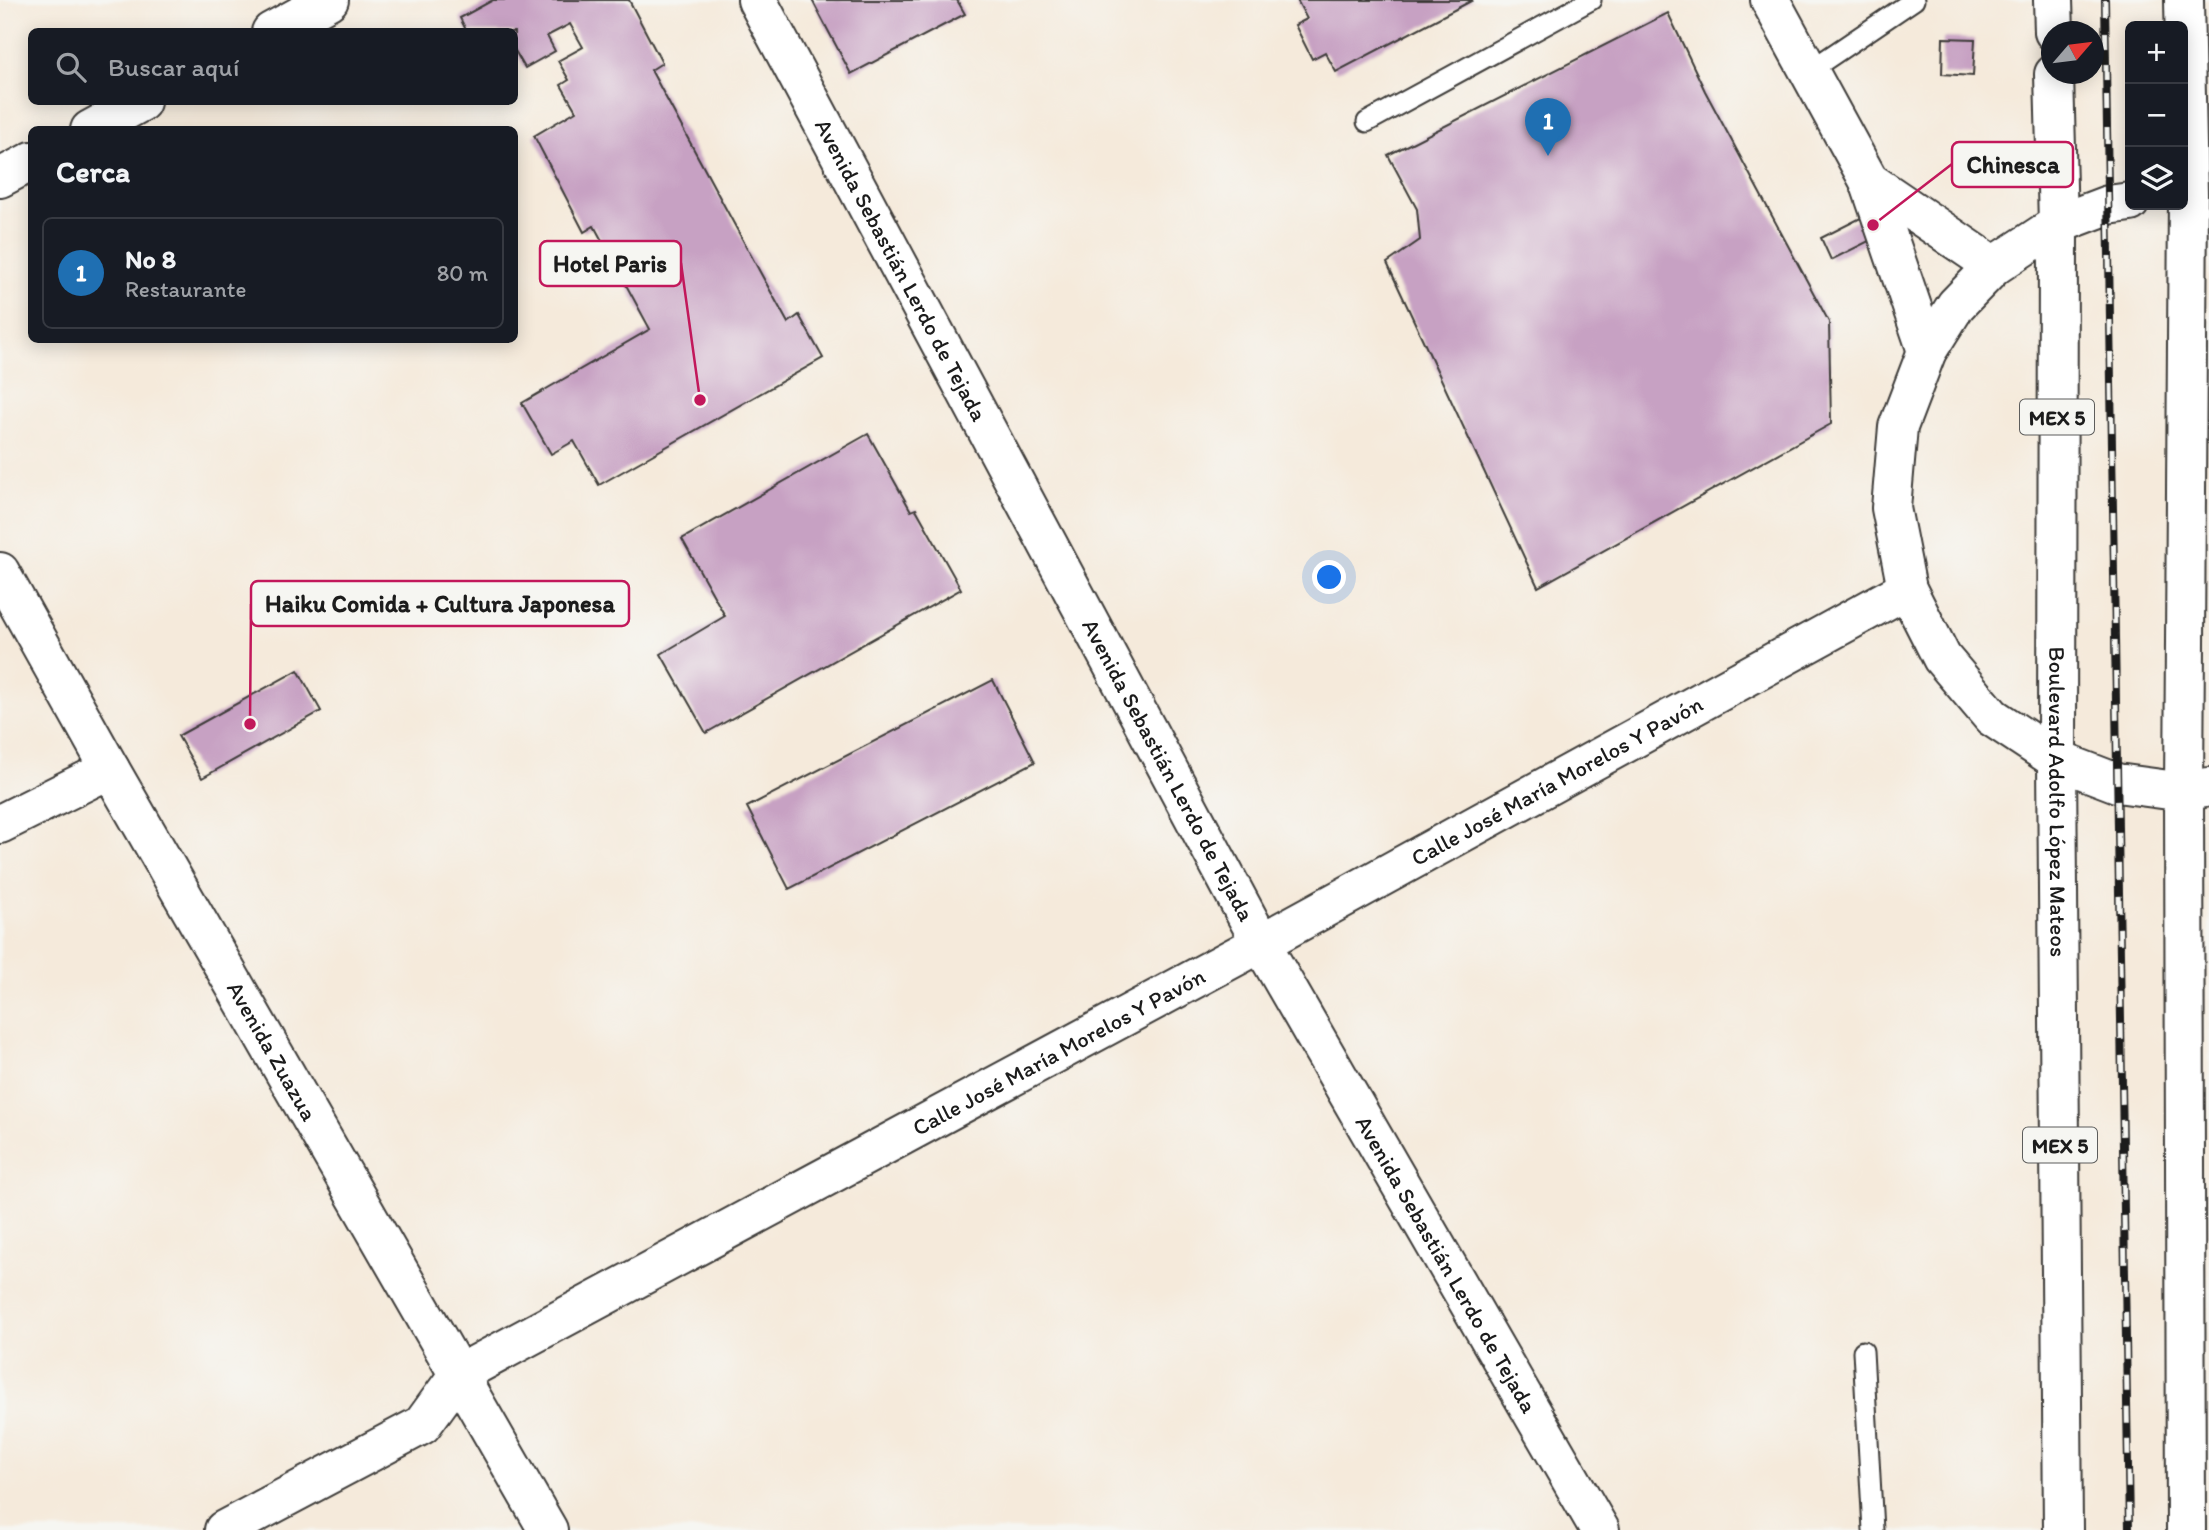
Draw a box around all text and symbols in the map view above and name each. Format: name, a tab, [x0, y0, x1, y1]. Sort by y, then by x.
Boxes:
north arrow	[2041, 21, 2104, 84]
map controls	[2125, 21, 2188, 210]
button: +	[2125, 21, 2188, 84]
search box	[28, 28, 518, 105]
icon: search	[52, 48, 90, 86]
text: Buscar aquí	[108, 51, 239, 83]
button: −	[2125, 84, 2188, 147]
pin: 1	[1525, 98, 1571, 156]
street label: Avenida Sebastián Lerdo de Tejada	[809, 114, 993, 426]
callout: Chinesca	[1952, 142, 2073, 187]
button: layers	[2125, 147, 2188, 210]
text: Chinesca	[1966, 150, 2060, 179]
text: Cerca	[56, 153, 130, 190]
callout: Hotel Paris	[540, 241, 681, 286]
text: No 8	[125, 243, 176, 275]
text: Hotel Paris	[553, 249, 667, 278]
text: 1	[76, 259, 86, 287]
text: 80 m	[437, 259, 488, 287]
text: Restaurante	[125, 275, 246, 303]
road number: MEX 5	[2020, 400, 2094, 434]
your location	[1312, 560, 1346, 594]
callout: Haiku Comida + Cultura Japonesa	[251, 581, 629, 626]
text: Haiku Comida + Cultura Japonesa	[265, 589, 615, 619]
street label: Avenida Sebastián Lerdo de Tejada	[1076, 614, 1261, 926]
street label: Boulevard Adolfo López Mateos	[2043, 647, 2073, 957]
street label: Calle José María Morelos Y Pavón	[1406, 690, 1708, 872]
street label: Calle José María Morelos Y Pavón	[908, 962, 1210, 1142]
street label: Avenida Zuazua	[221, 976, 323, 1126]
street label: Avenida Sebastián Lerdo de Tejada	[1350, 1110, 1543, 1418]
road number: MEX 5	[2023, 1128, 2097, 1162]

